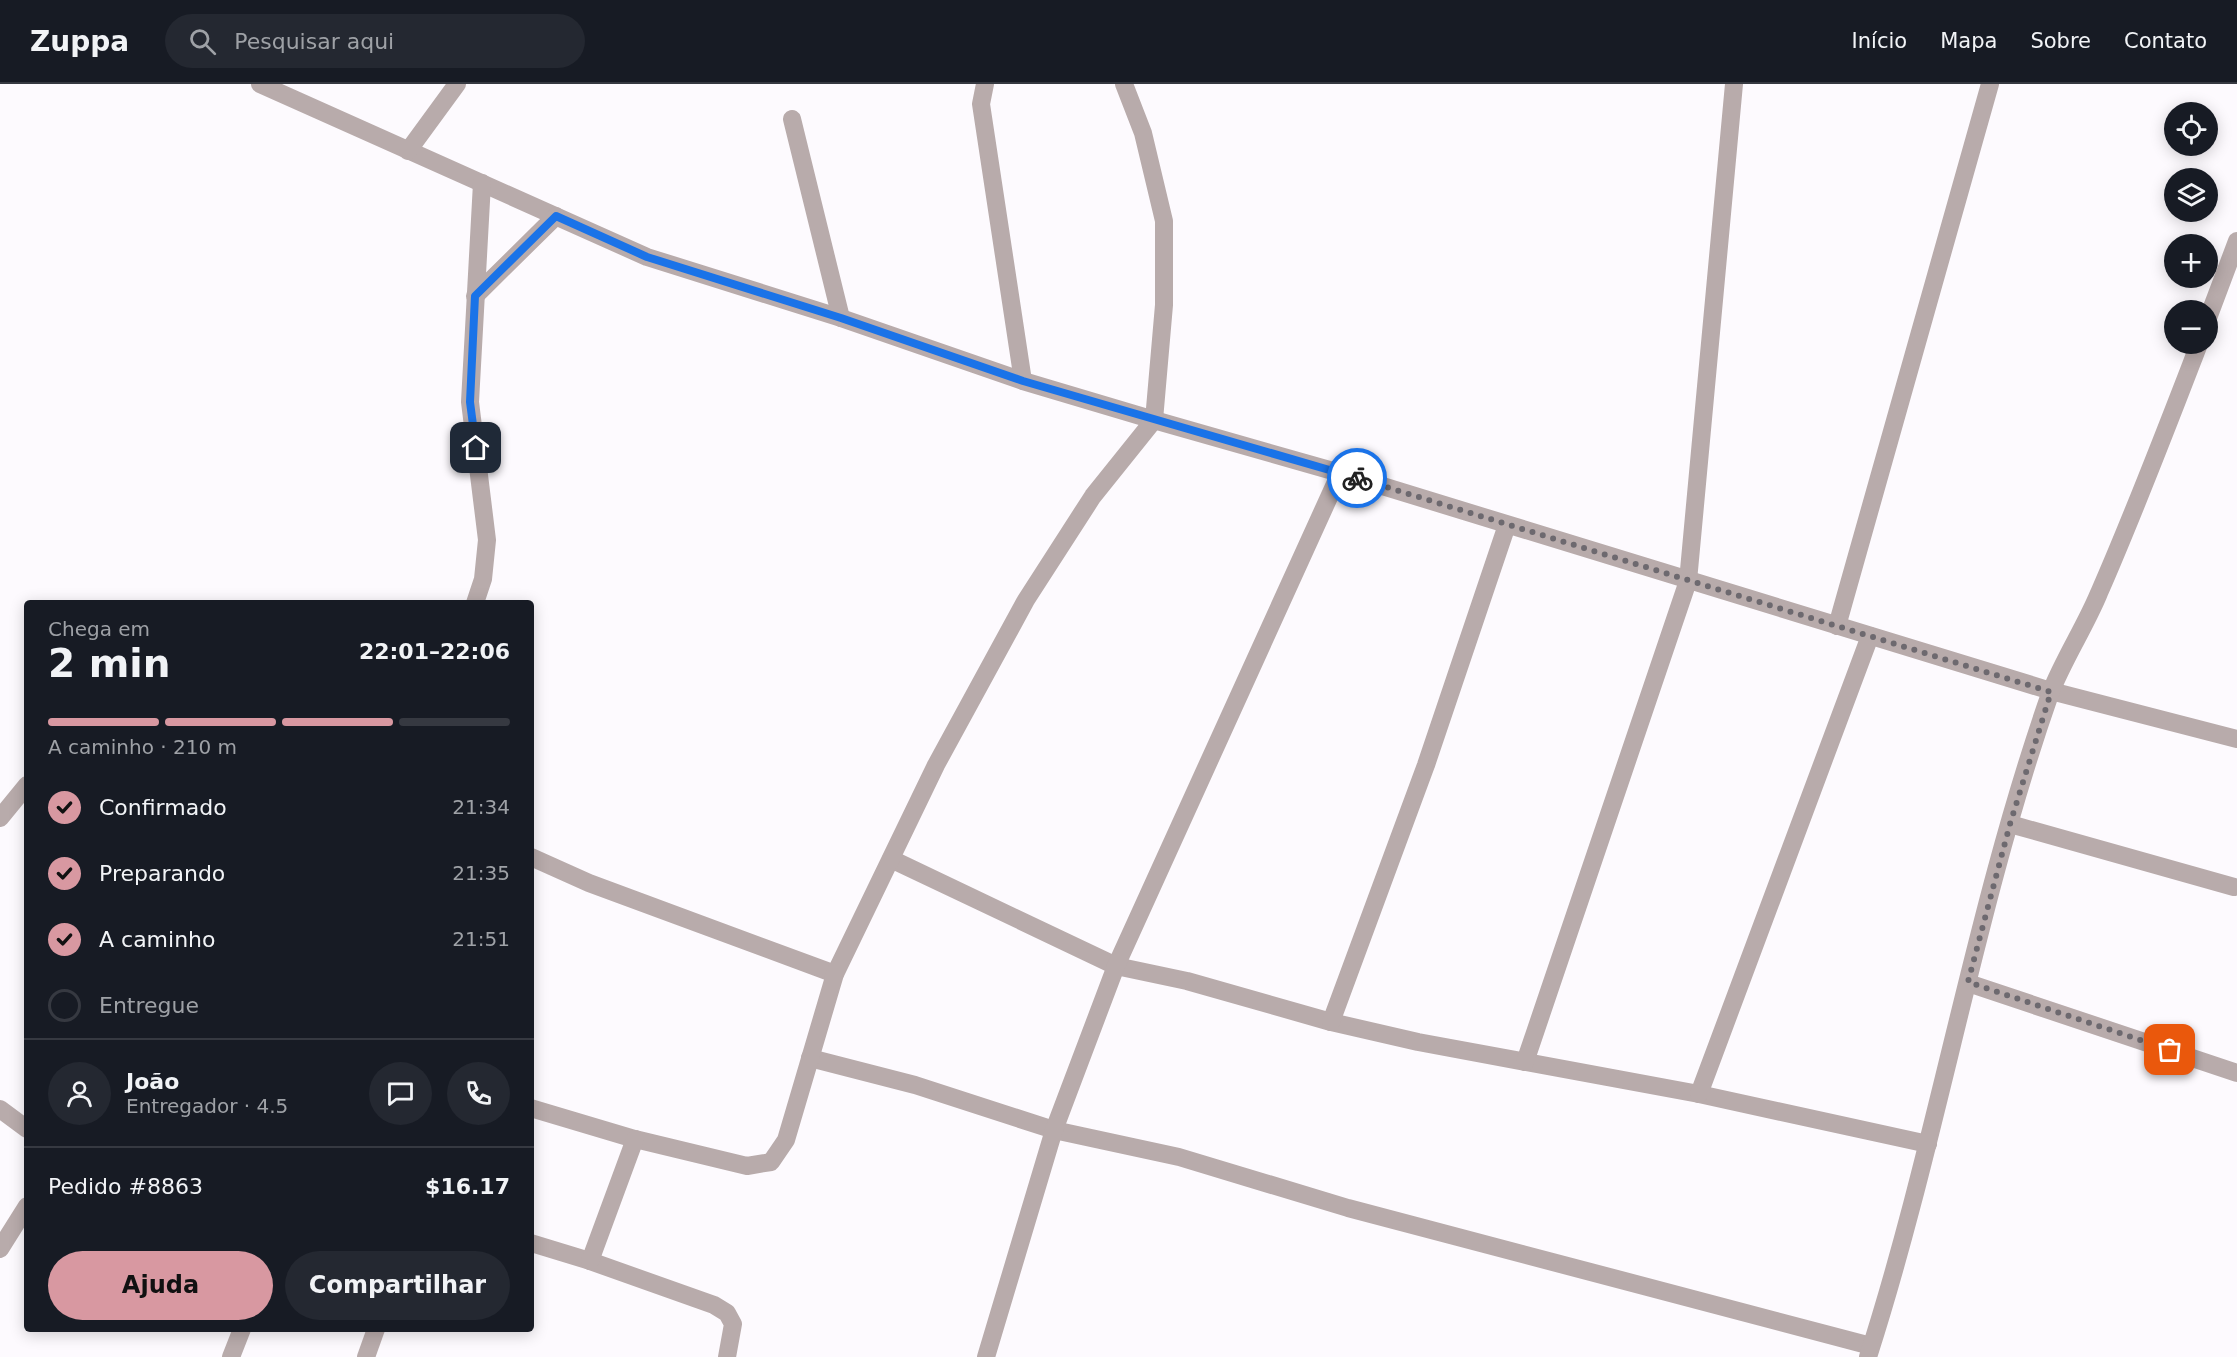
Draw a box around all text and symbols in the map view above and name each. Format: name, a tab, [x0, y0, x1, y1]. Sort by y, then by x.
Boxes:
search box	[165, 14, 585, 68]
text: Zuppa	[30, 25, 129, 58]
icon: search	[186, 25, 219, 58]
text: Pesquisar aqui	[234, 29, 394, 54]
text: Início	[1852, 29, 1907, 53]
text: Mapa	[1940, 29, 1997, 53]
text: Sobre	[2030, 29, 2091, 53]
text: Contato	[2124, 29, 2207, 53]
map controls	[2164, 102, 2218, 354]
button: locate	[2164, 102, 2218, 156]
button: layers	[2164, 168, 2218, 222]
button: +	[2164, 234, 2218, 288]
button: −	[2164, 300, 2218, 354]
pin	[450, 422, 501, 473]
icon: home	[459, 431, 492, 464]
courier	[1327, 448, 1387, 508]
icon: bike	[1341, 462, 1374, 495]
text: Chega em	[48, 617, 150, 641]
text: 22:01–22:06	[359, 639, 510, 664]
text: 2 min	[48, 641, 170, 686]
text: A caminho · 210 m	[48, 735, 237, 759]
icon: check	[48, 791, 81, 824]
text: Confirmado	[99, 795, 227, 820]
text: 21:34	[452, 795, 510, 819]
icon: check	[48, 857, 81, 890]
text: Preparando	[99, 861, 225, 886]
text: 21:35	[452, 861, 510, 885]
icon: check	[48, 923, 81, 956]
text: A caminho	[99, 927, 216, 952]
text: 21:51	[452, 927, 510, 951]
text: Entregue	[99, 993, 199, 1018]
pin	[2144, 1024, 2195, 1075]
icon: bag	[2153, 1033, 2186, 1066]
button: person	[48, 1062, 111, 1125]
button: chat	[369, 1062, 432, 1125]
button: phone	[447, 1062, 510, 1125]
text: João	[126, 1069, 179, 1094]
text: Entregador · 4.5	[126, 1094, 288, 1118]
text: Pedido #8863	[48, 1174, 203, 1199]
text: $16.17	[425, 1174, 510, 1199]
button: Ajuda	[48, 1251, 273, 1320]
button: Compartilhar	[285, 1251, 510, 1320]

